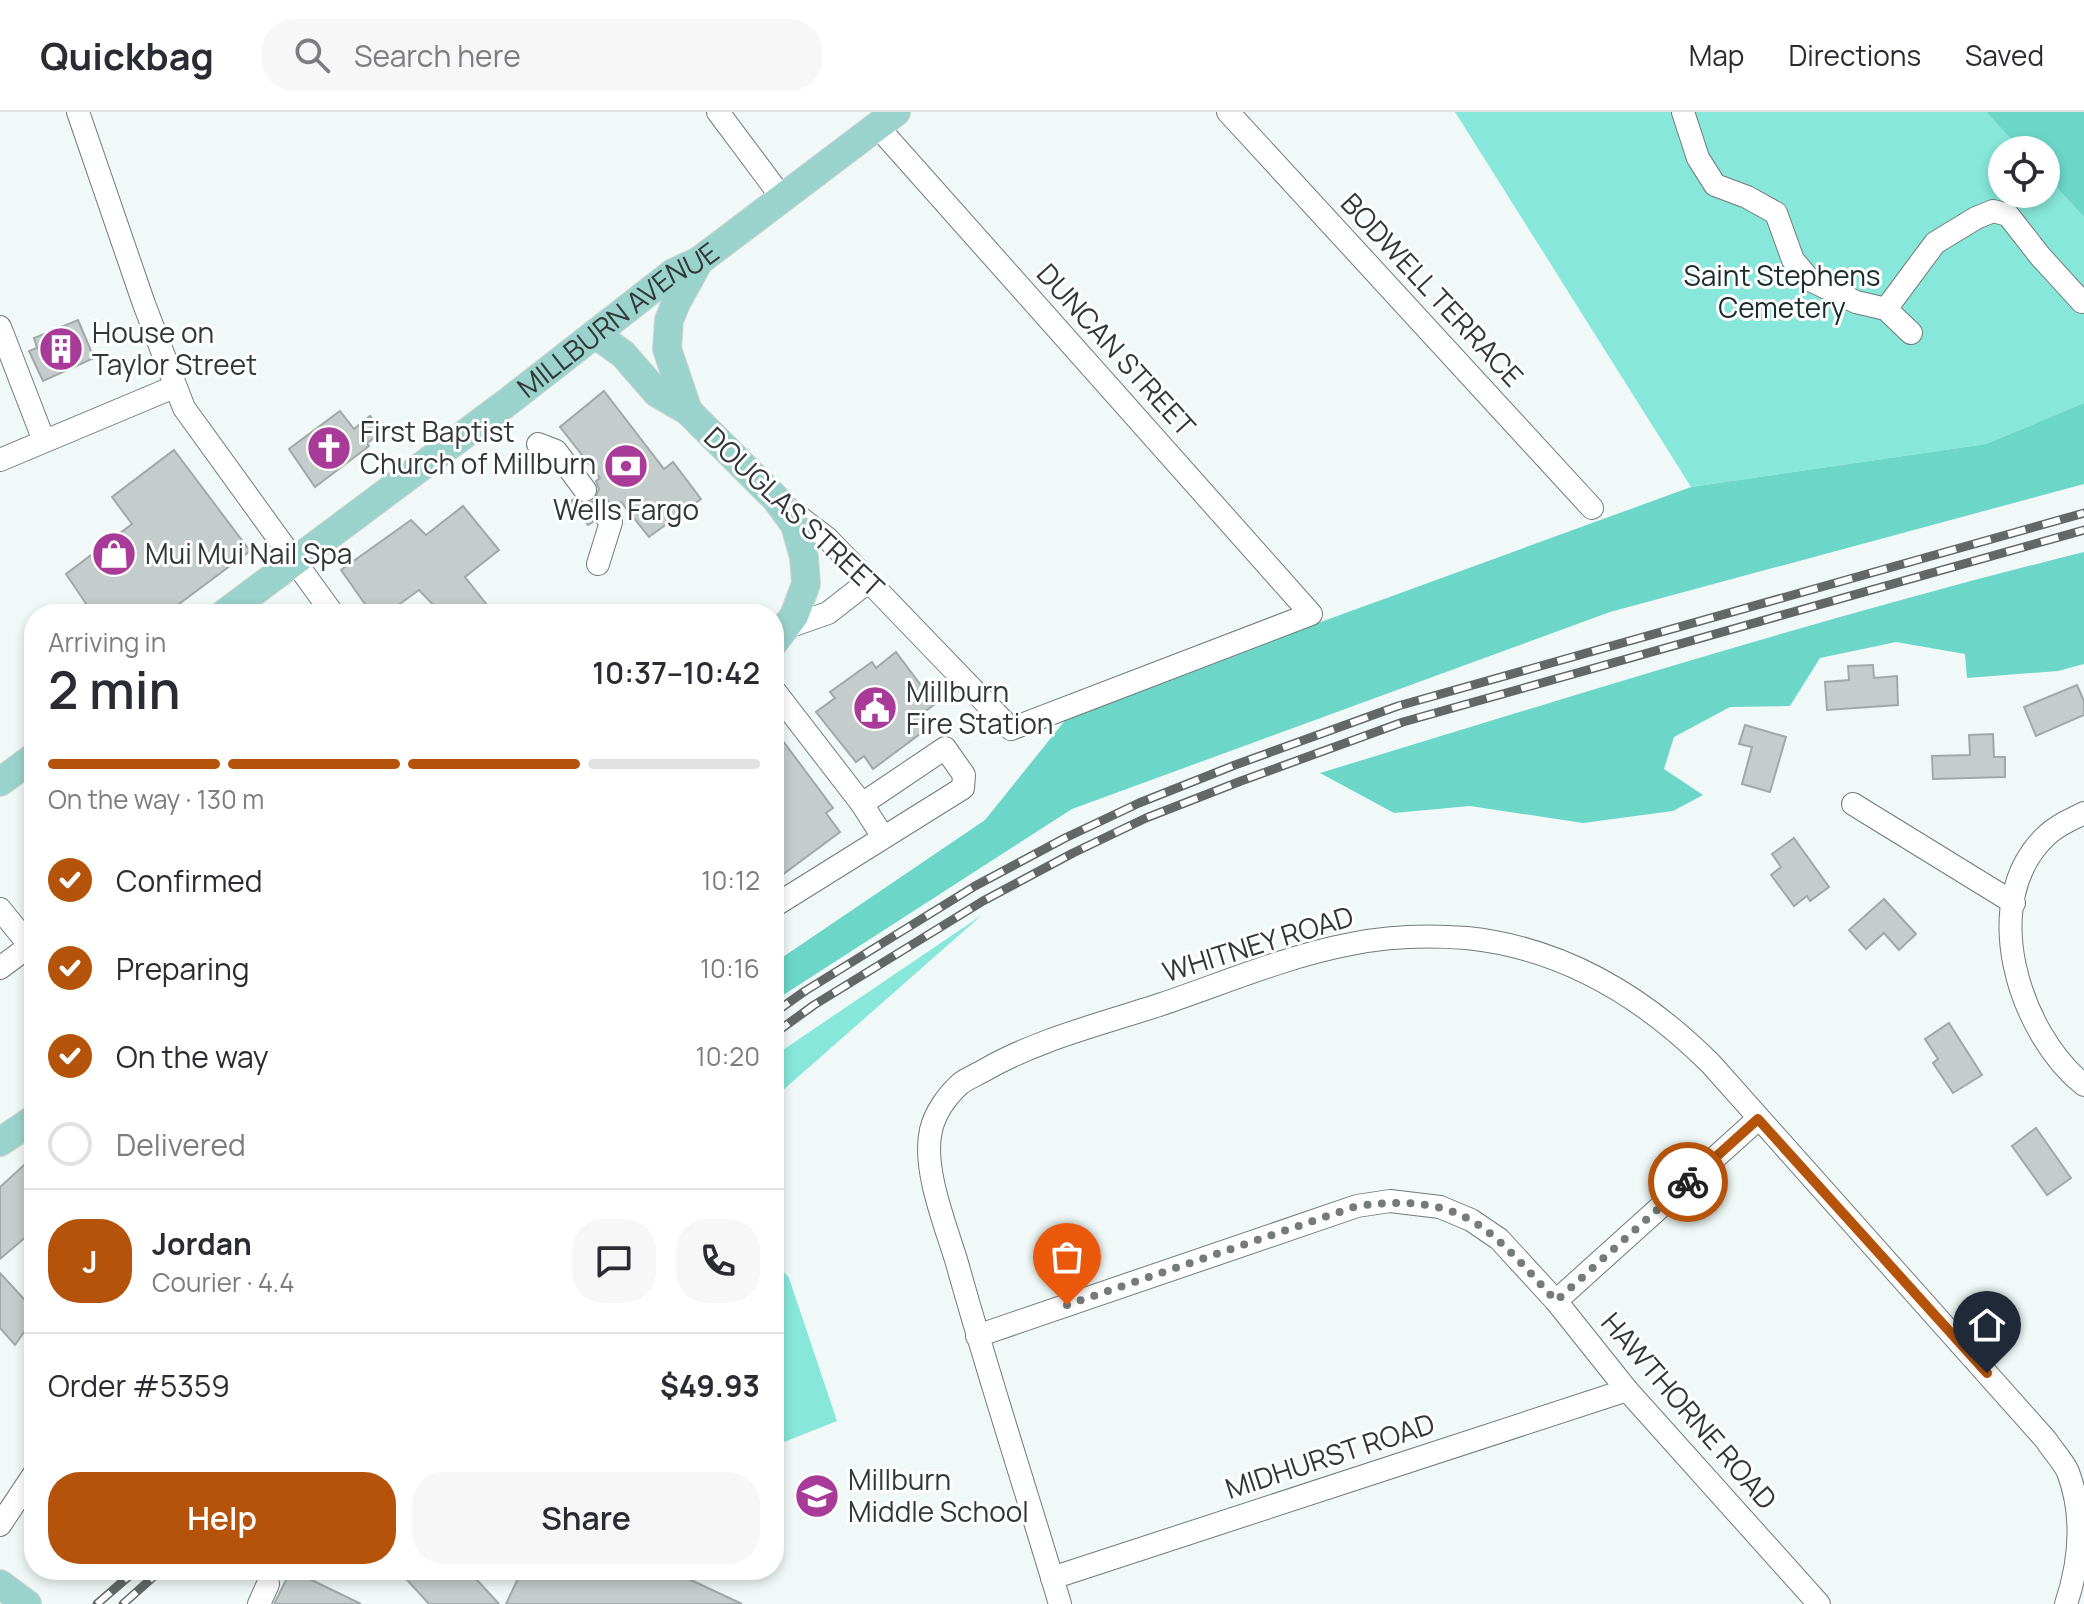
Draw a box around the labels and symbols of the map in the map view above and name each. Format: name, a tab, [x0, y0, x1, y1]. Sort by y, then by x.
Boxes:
street label: BODWELL TERRACE	[1333, 184, 1532, 394]
street label: MILLBURN AVENUE	[509, 233, 726, 406]
street label: DUNCAN STREET	[1029, 255, 1205, 444]
park label: Saint Stephens Cemetery	[1683, 256, 1881, 326]
place label: House on Taylor Street	[92, 313, 257, 383]
building icon: House on Taylor Street	[37, 325, 85, 373]
place label: First Baptist Church of Millburn	[360, 412, 596, 482]
street label: DOUGLAS STREET	[697, 418, 893, 605]
church icon: First Baptist Church of Millburn	[305, 424, 353, 472]
bank icon: Wells Fargo	[602, 442, 650, 490]
place label: Wells Fargo	[553, 490, 699, 528]
shop icon: Mui Mui Nail Spa	[90, 530, 138, 578]
place label: Mui Mui Nail Spa	[145, 534, 352, 572]
place label: Millburn Fire Station	[906, 672, 1053, 742]
public building icon: Millburn Fire Station	[851, 684, 899, 732]
street label: WHITNEY ROAD	[1158, 896, 1358, 990]
courier	[1648, 1142, 1728, 1222]
pin	[1033, 1223, 1101, 1305]
pin	[1953, 1291, 2021, 1373]
street label: HAWTHORNE ROAD	[1594, 1304, 1786, 1517]
street label: MIDHURST ROAD	[1220, 1403, 1439, 1507]
place label: Millburn Middle School	[848, 1460, 1029, 1530]
school or university icon: Millburn Middle School	[793, 1472, 841, 1520]

